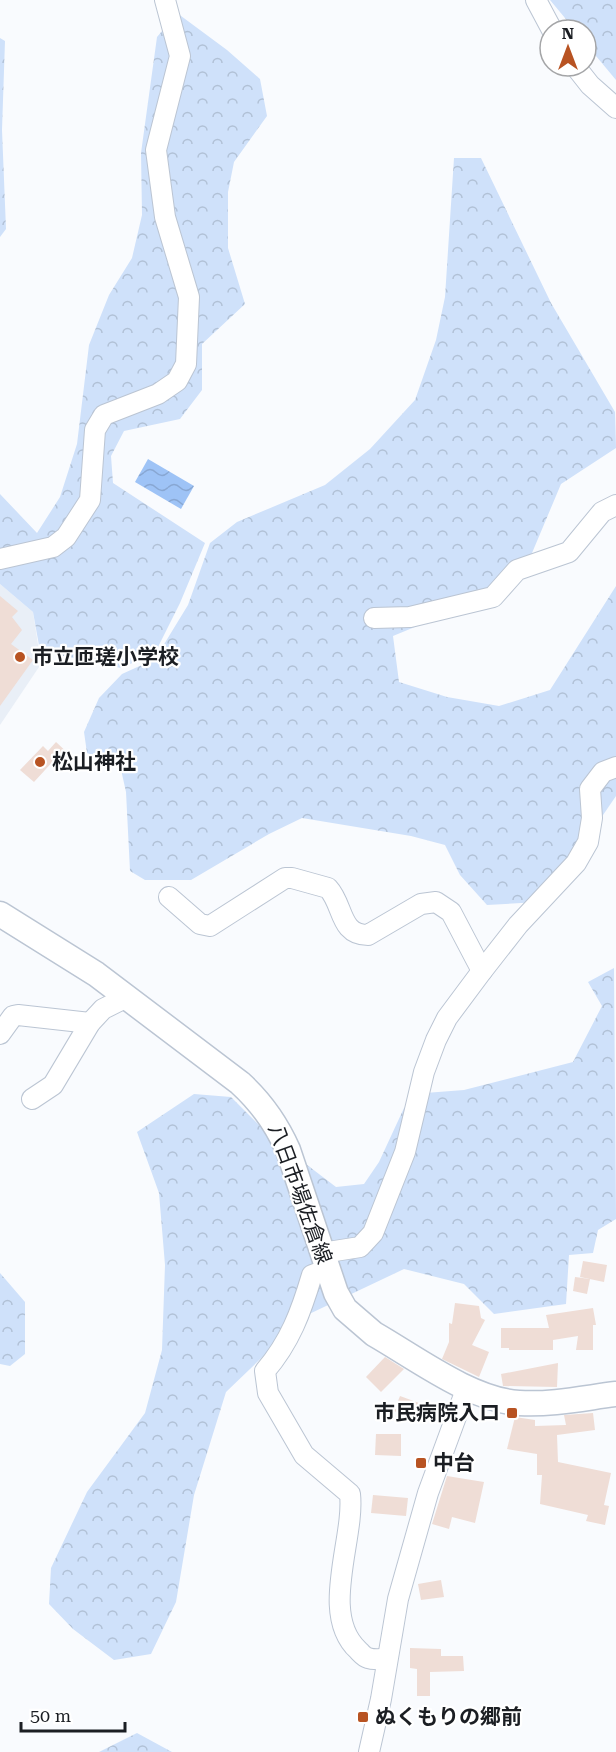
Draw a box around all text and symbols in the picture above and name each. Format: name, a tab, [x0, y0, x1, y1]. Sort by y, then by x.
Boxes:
north arrow	[538, 18, 598, 78]
text: N	[562, 24, 574, 43]
place label: 市立匝瑳小学校	[32, 645, 179, 669]
marker: 市立匝瑳小学校	[13, 650, 27, 664]
place label: 松山神社	[52, 750, 136, 774]
marker: 松山神社	[33, 755, 47, 769]
street label: 八日市場佐倉線	[264, 1121, 336, 1267]
place label: 市民病院入ロ	[374, 1401, 500, 1425]
marker: 市民病院入ロ	[505, 1406, 519, 1420]
place label: 中台	[433, 1451, 475, 1475]
marker: 中台	[414, 1456, 428, 1470]
scale bar	[21, 1695, 124, 1733]
text: 50 m	[30, 1705, 71, 1726]
place label: ぬくもりの郷前	[375, 1705, 522, 1729]
marker: ぬくもりの郷前	[356, 1710, 370, 1724]

